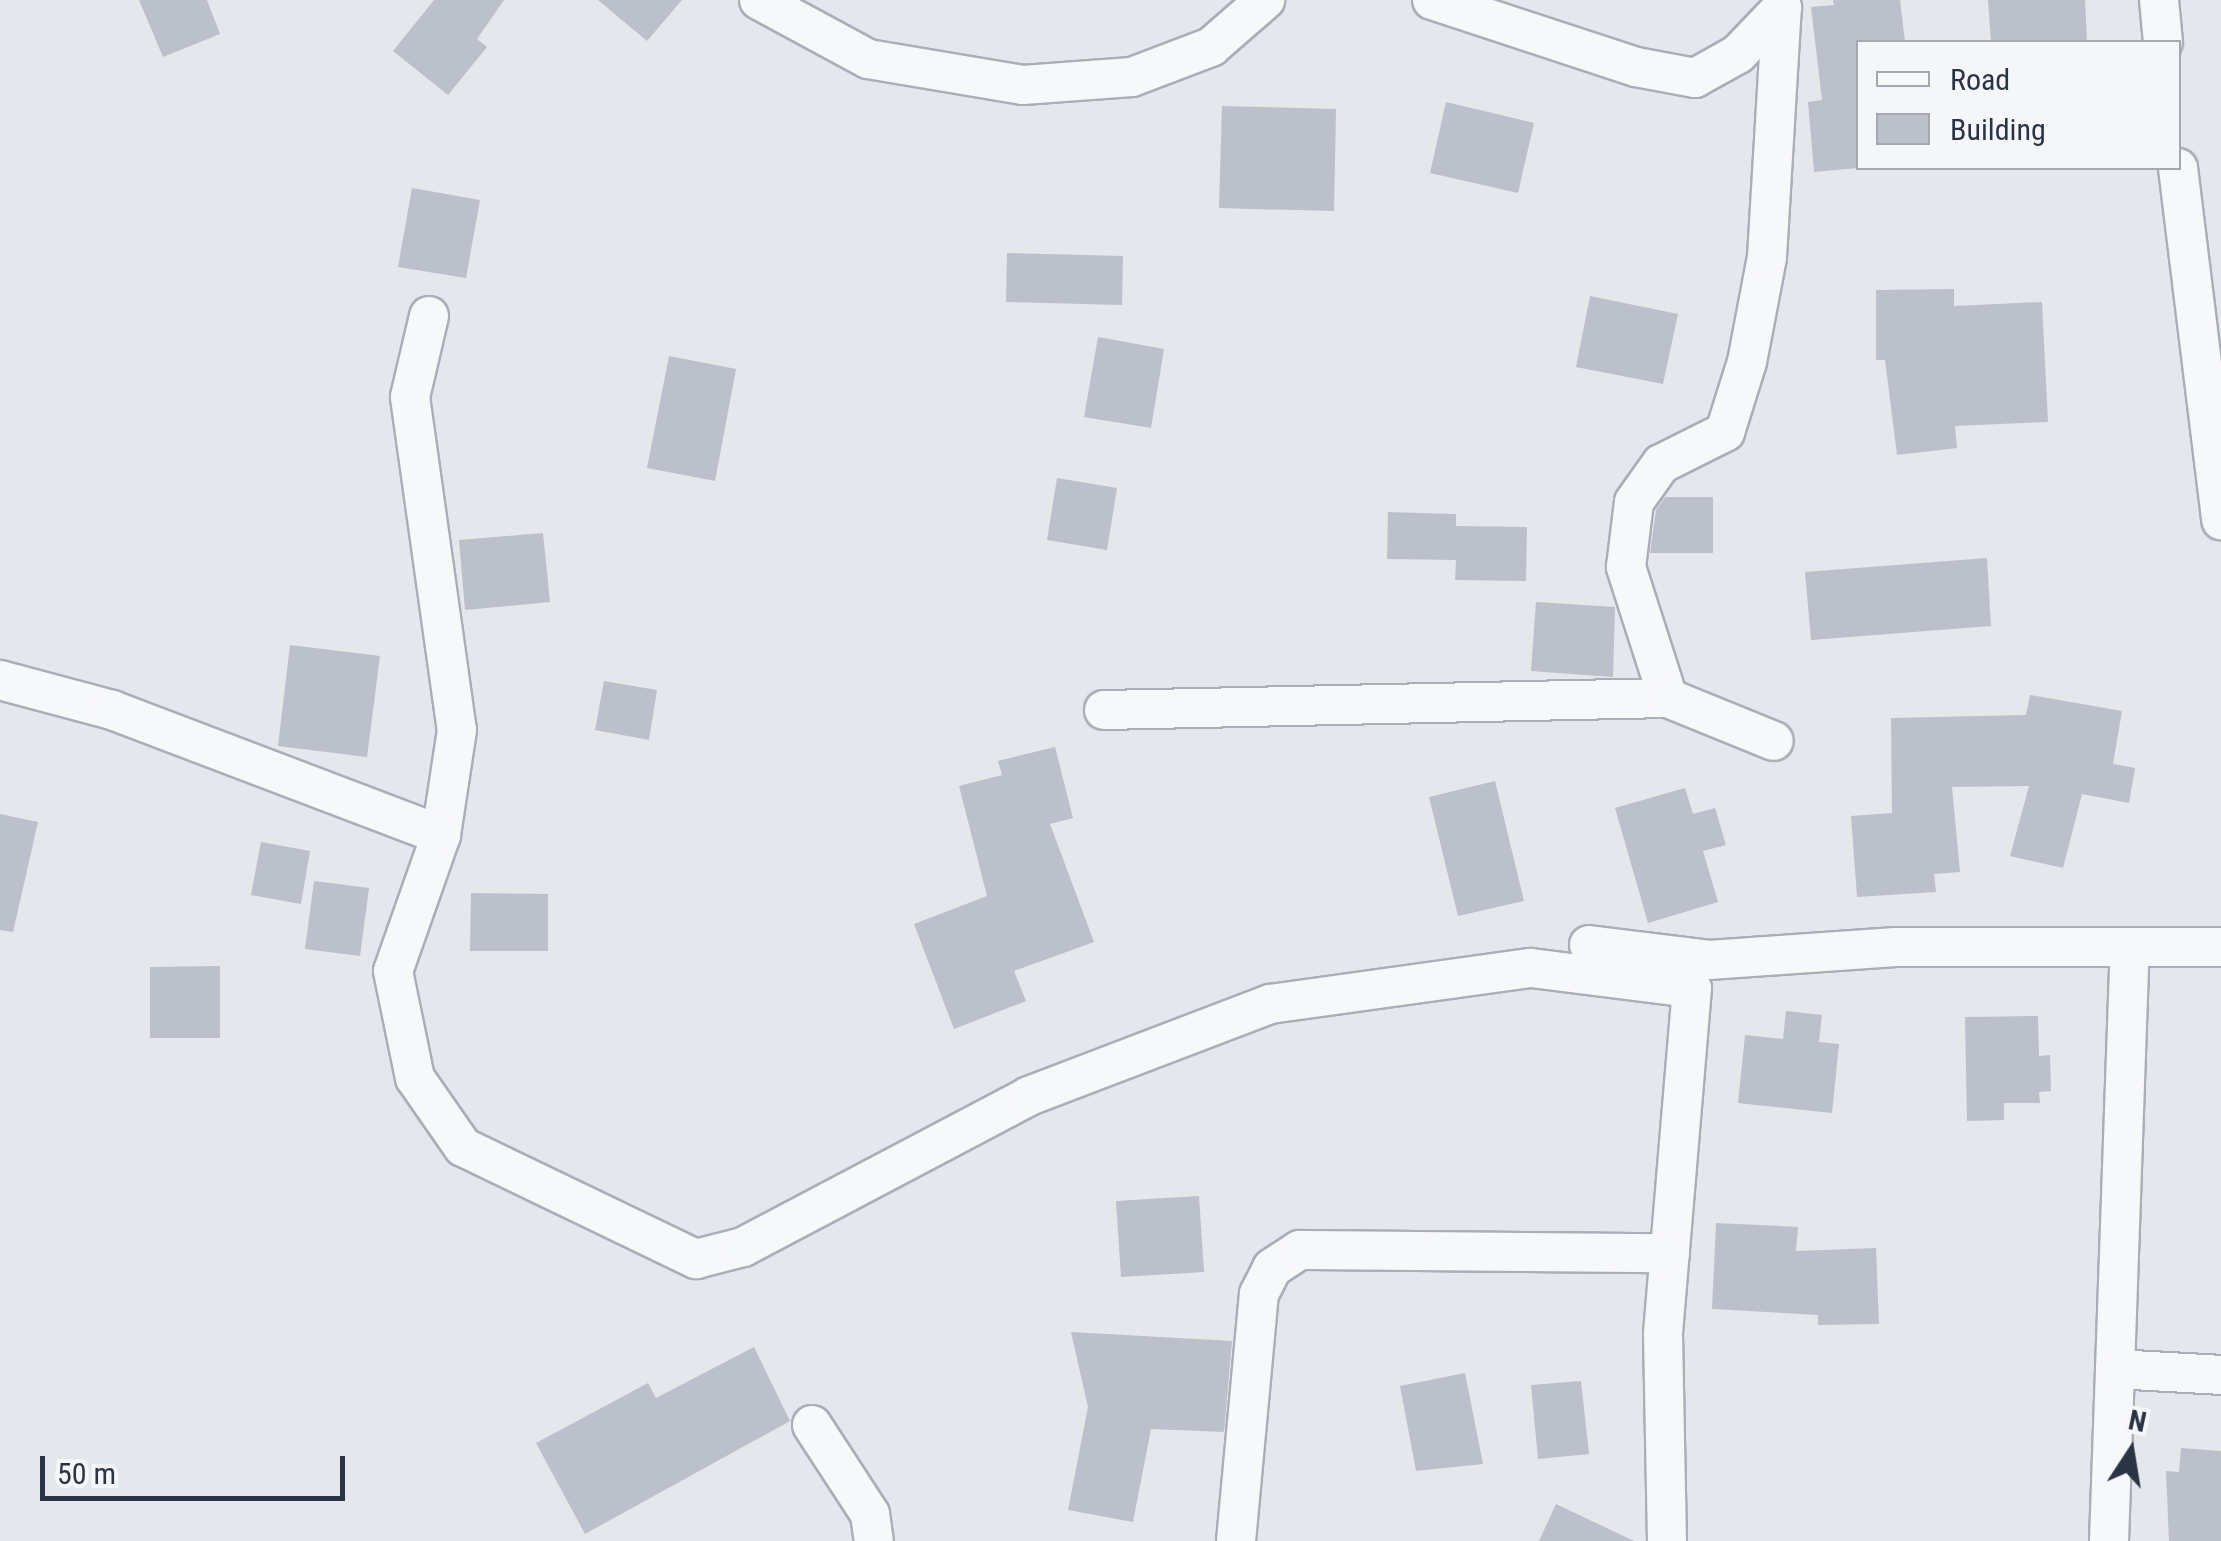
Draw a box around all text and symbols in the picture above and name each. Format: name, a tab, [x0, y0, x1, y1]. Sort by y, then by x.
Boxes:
legend	[1856, 40, 2181, 170]
text: Road	[1950, 62, 2010, 97]
text: Building	[1950, 112, 2046, 147]
north arrow	[2081, 1401, 2181, 1501]
text: N	[2126, 1403, 2149, 1439]
scale bar	[45, 1436, 350, 1498]
text: 50 m	[57, 1456, 116, 1491]

